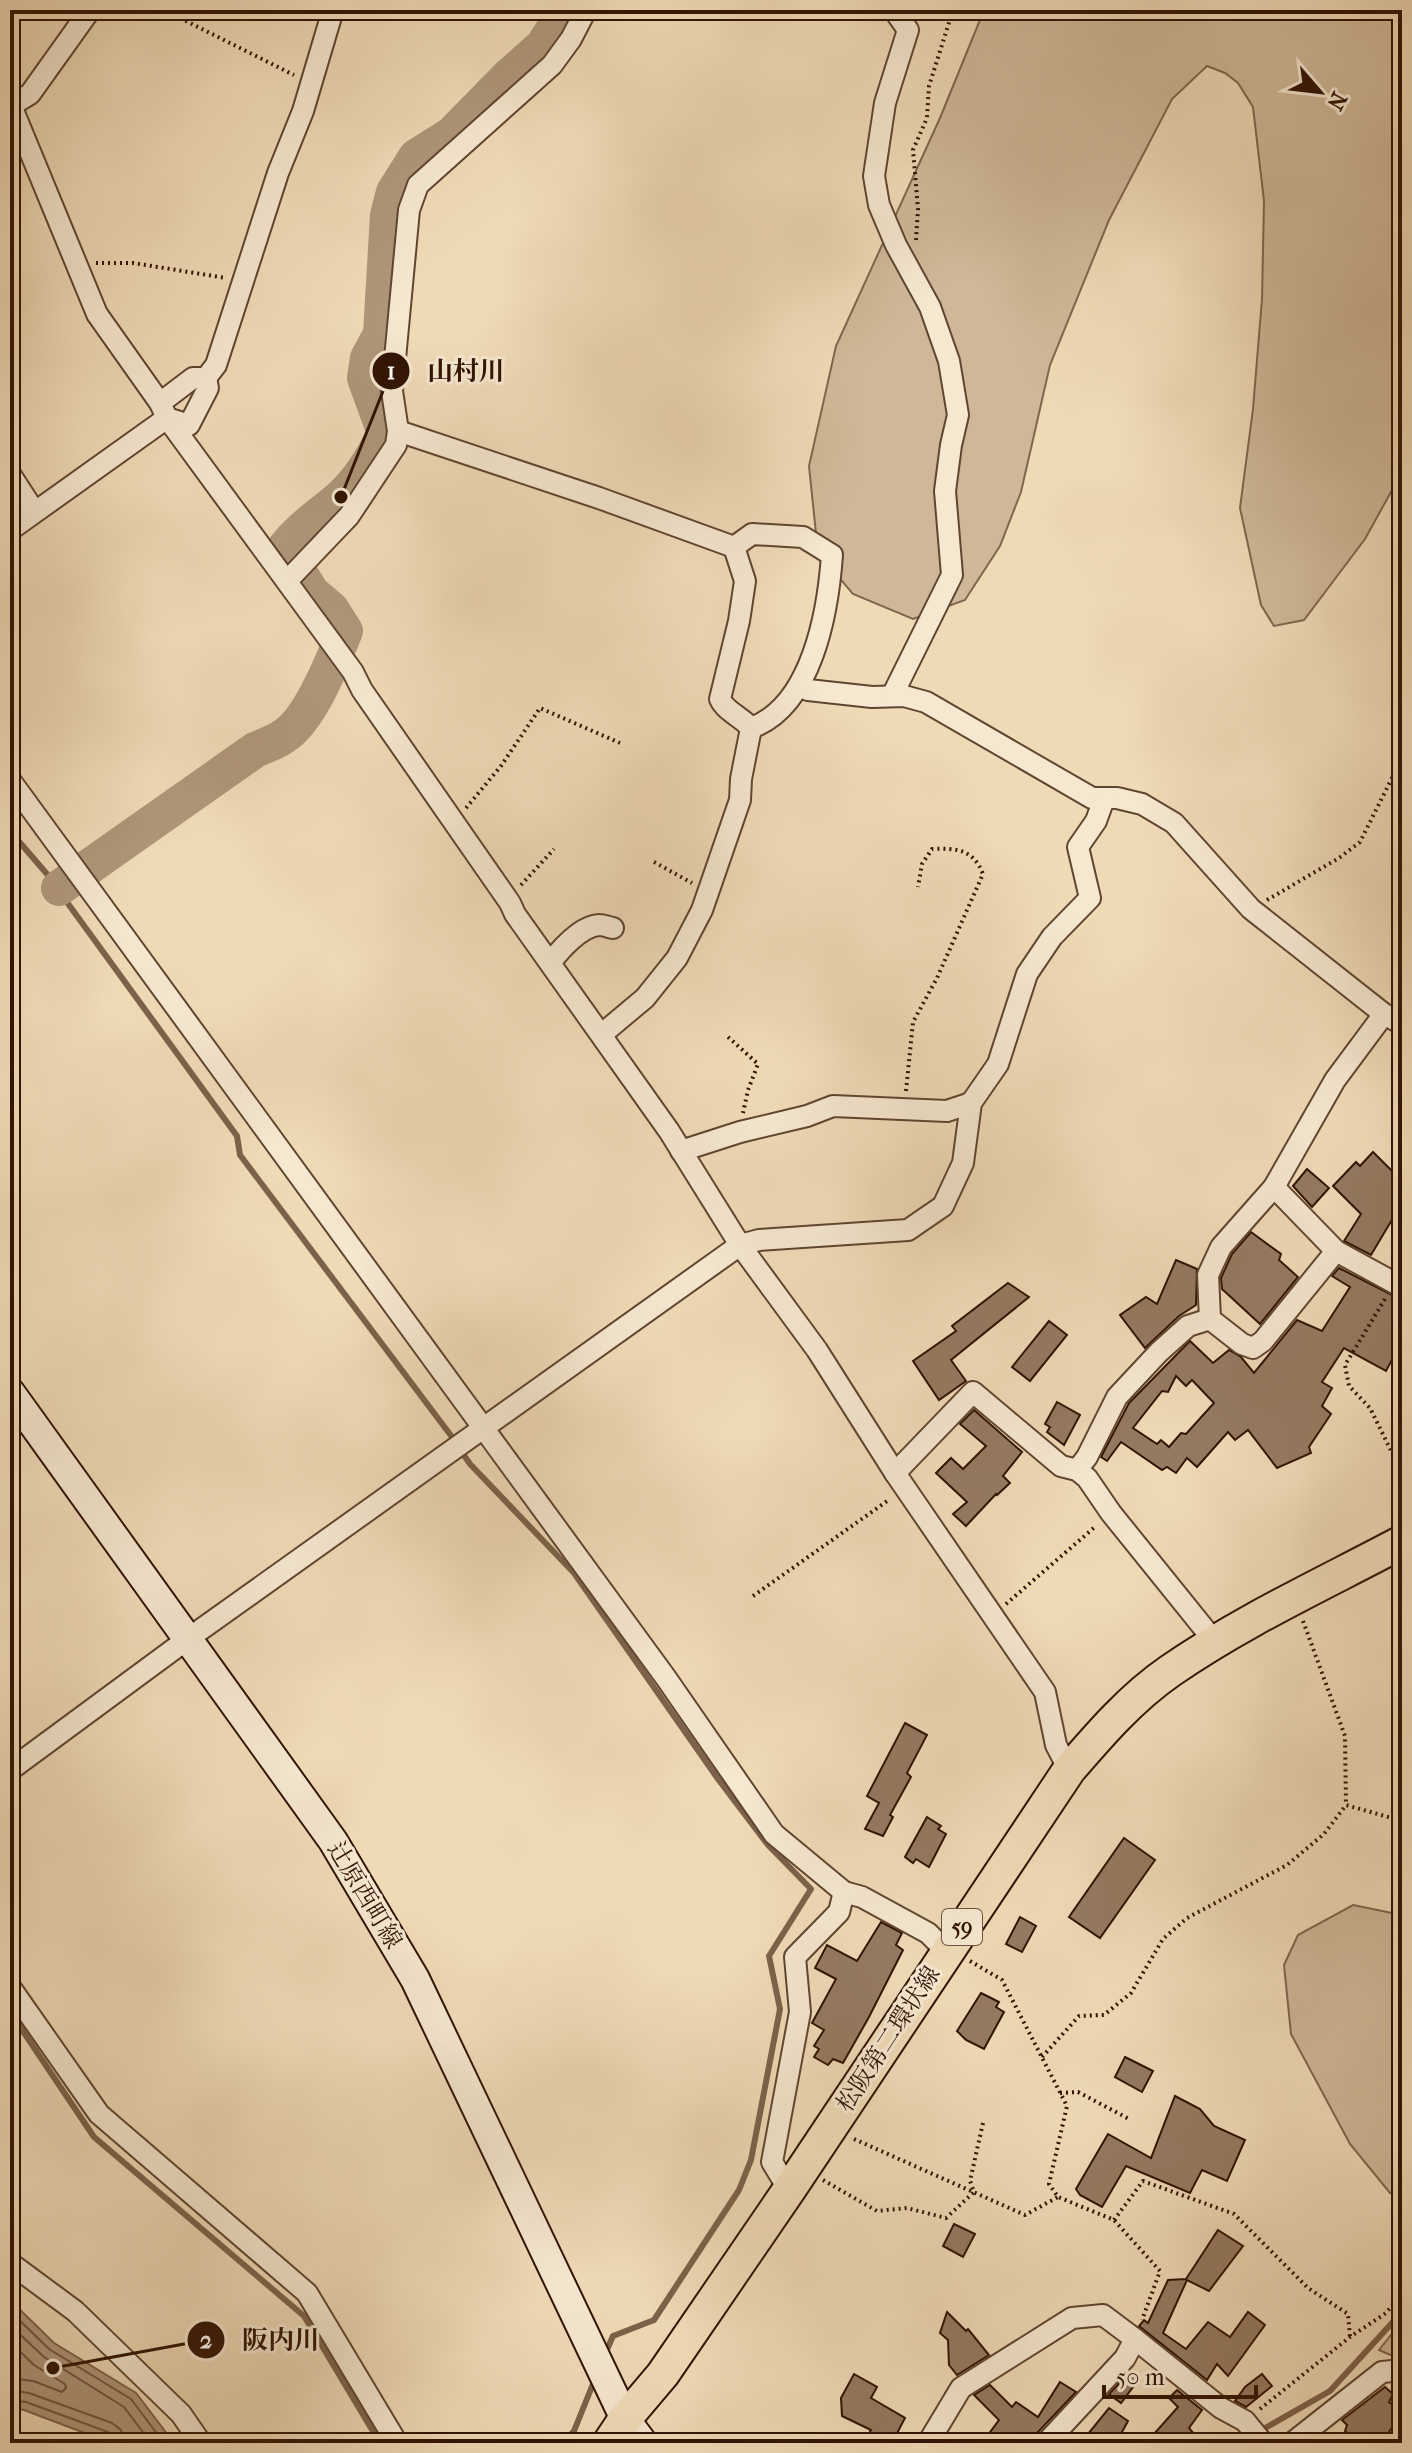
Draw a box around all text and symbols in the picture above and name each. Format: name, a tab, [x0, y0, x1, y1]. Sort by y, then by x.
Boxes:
north arrow	[1280, 52, 1360, 132]
text: N	[1321, 87, 1352, 115]
callout: 山村川	[371, 346, 521, 396]
text: 山村川	[427, 356, 505, 387]
text: 1	[387, 357, 395, 385]
street label: 辻原西町線	[322, 1836, 408, 1954]
road number: 59	[942, 1909, 982, 1945]
street label: 松阪第二環状線	[831, 1961, 945, 2117]
callout: 阪内川	[186, 2315, 336, 2365]
text: 阪内川	[242, 2325, 320, 2356]
text: 2	[200, 2326, 212, 2354]
scale bar	[1104, 2349, 1256, 2399]
text: 50 m	[1116, 2363, 1165, 2391]

